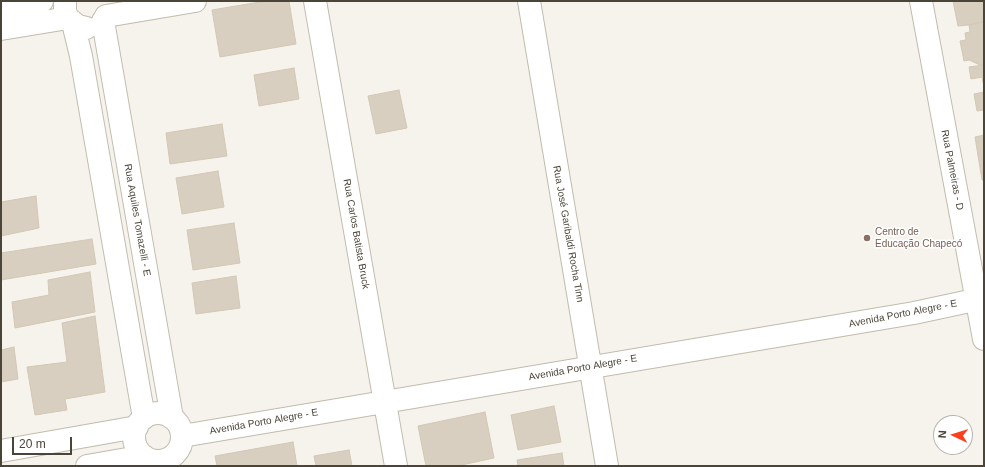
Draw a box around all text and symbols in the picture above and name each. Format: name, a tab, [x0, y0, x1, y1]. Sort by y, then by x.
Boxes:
street label: Rua Palmeiras - D	[938, 129, 966, 211]
street label: Rua Aquiles Tomazelli - E	[121, 163, 153, 277]
street label: Rua José Garibaldi Rocha Tinn	[550, 165, 586, 303]
street label: Rua Carlos Batista Bruck	[340, 178, 372, 290]
place label: Centro de Educação Chapecó	[875, 226, 962, 250]
marker: Centro de Educação Chapecó	[862, 233, 872, 243]
street label: Avenida Porto Alegre - E	[848, 298, 958, 330]
street label: Avenida Porto Alegre - E	[528, 353, 638, 383]
street label: Avenida Porto Alegre - E	[209, 407, 319, 437]
north arrow	[933, 415, 973, 455]
scale bar	[14, 429, 74, 455]
text: N	[936, 430, 948, 439]
text: 20 m	[19, 437, 46, 451]

